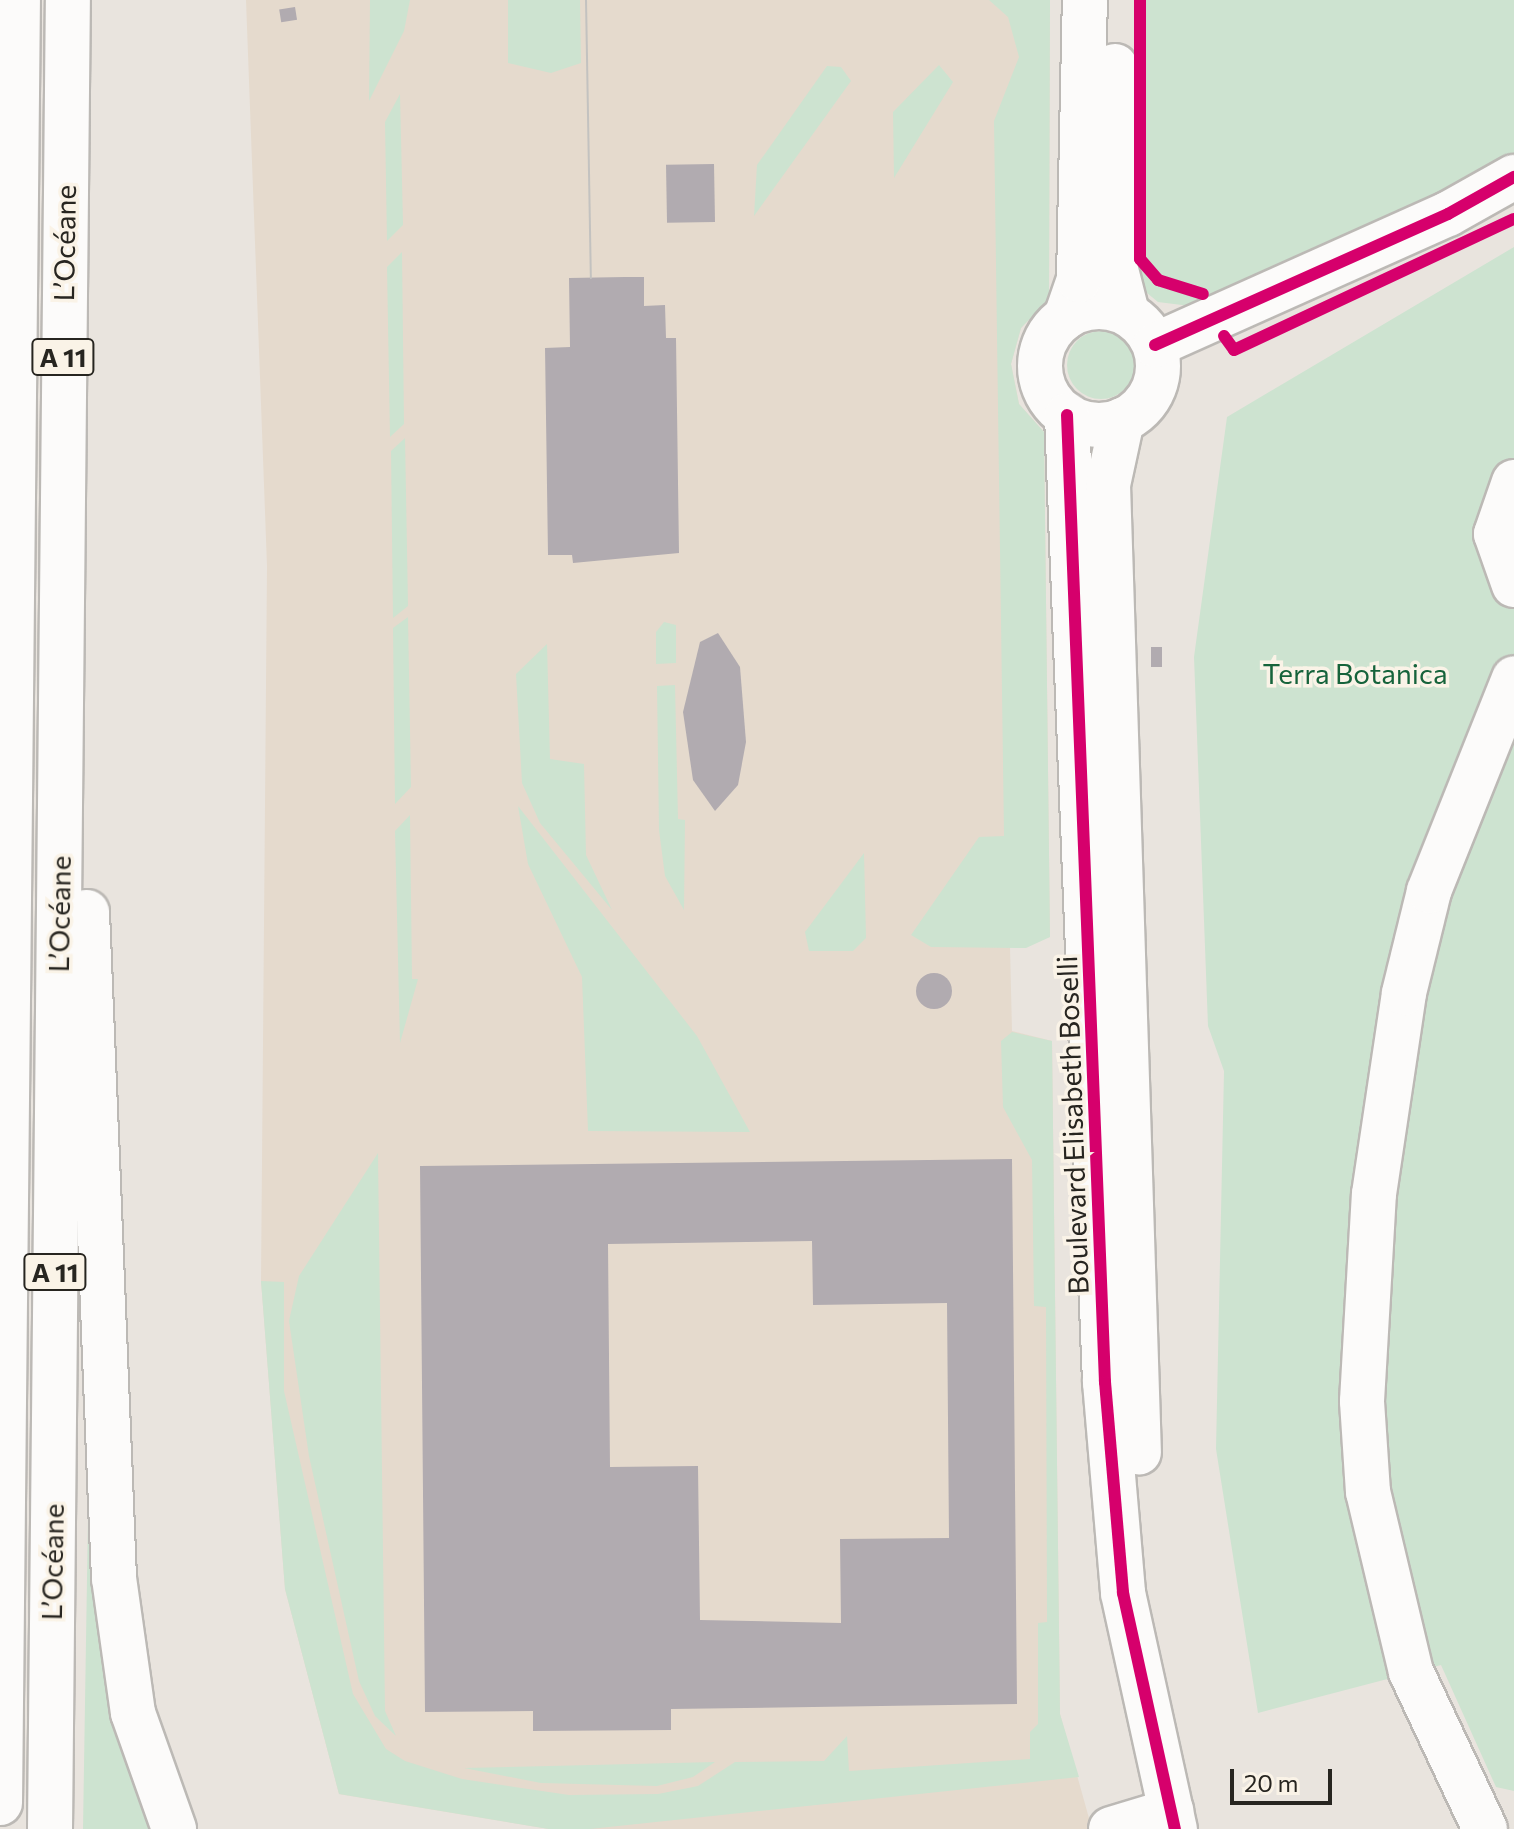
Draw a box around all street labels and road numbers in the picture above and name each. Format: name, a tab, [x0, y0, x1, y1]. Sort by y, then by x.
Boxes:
street label: L’Océane	[46, 184, 82, 302]
road number: A 11	[31, 335, 95, 379]
street label: L’Océane	[41, 855, 77, 973]
street label: Boulevard Elisabeth Boselli	[1049, 955, 1095, 1295]
road number: A 11	[23, 1250, 87, 1294]
street label: L’Océane	[34, 1503, 70, 1621]

